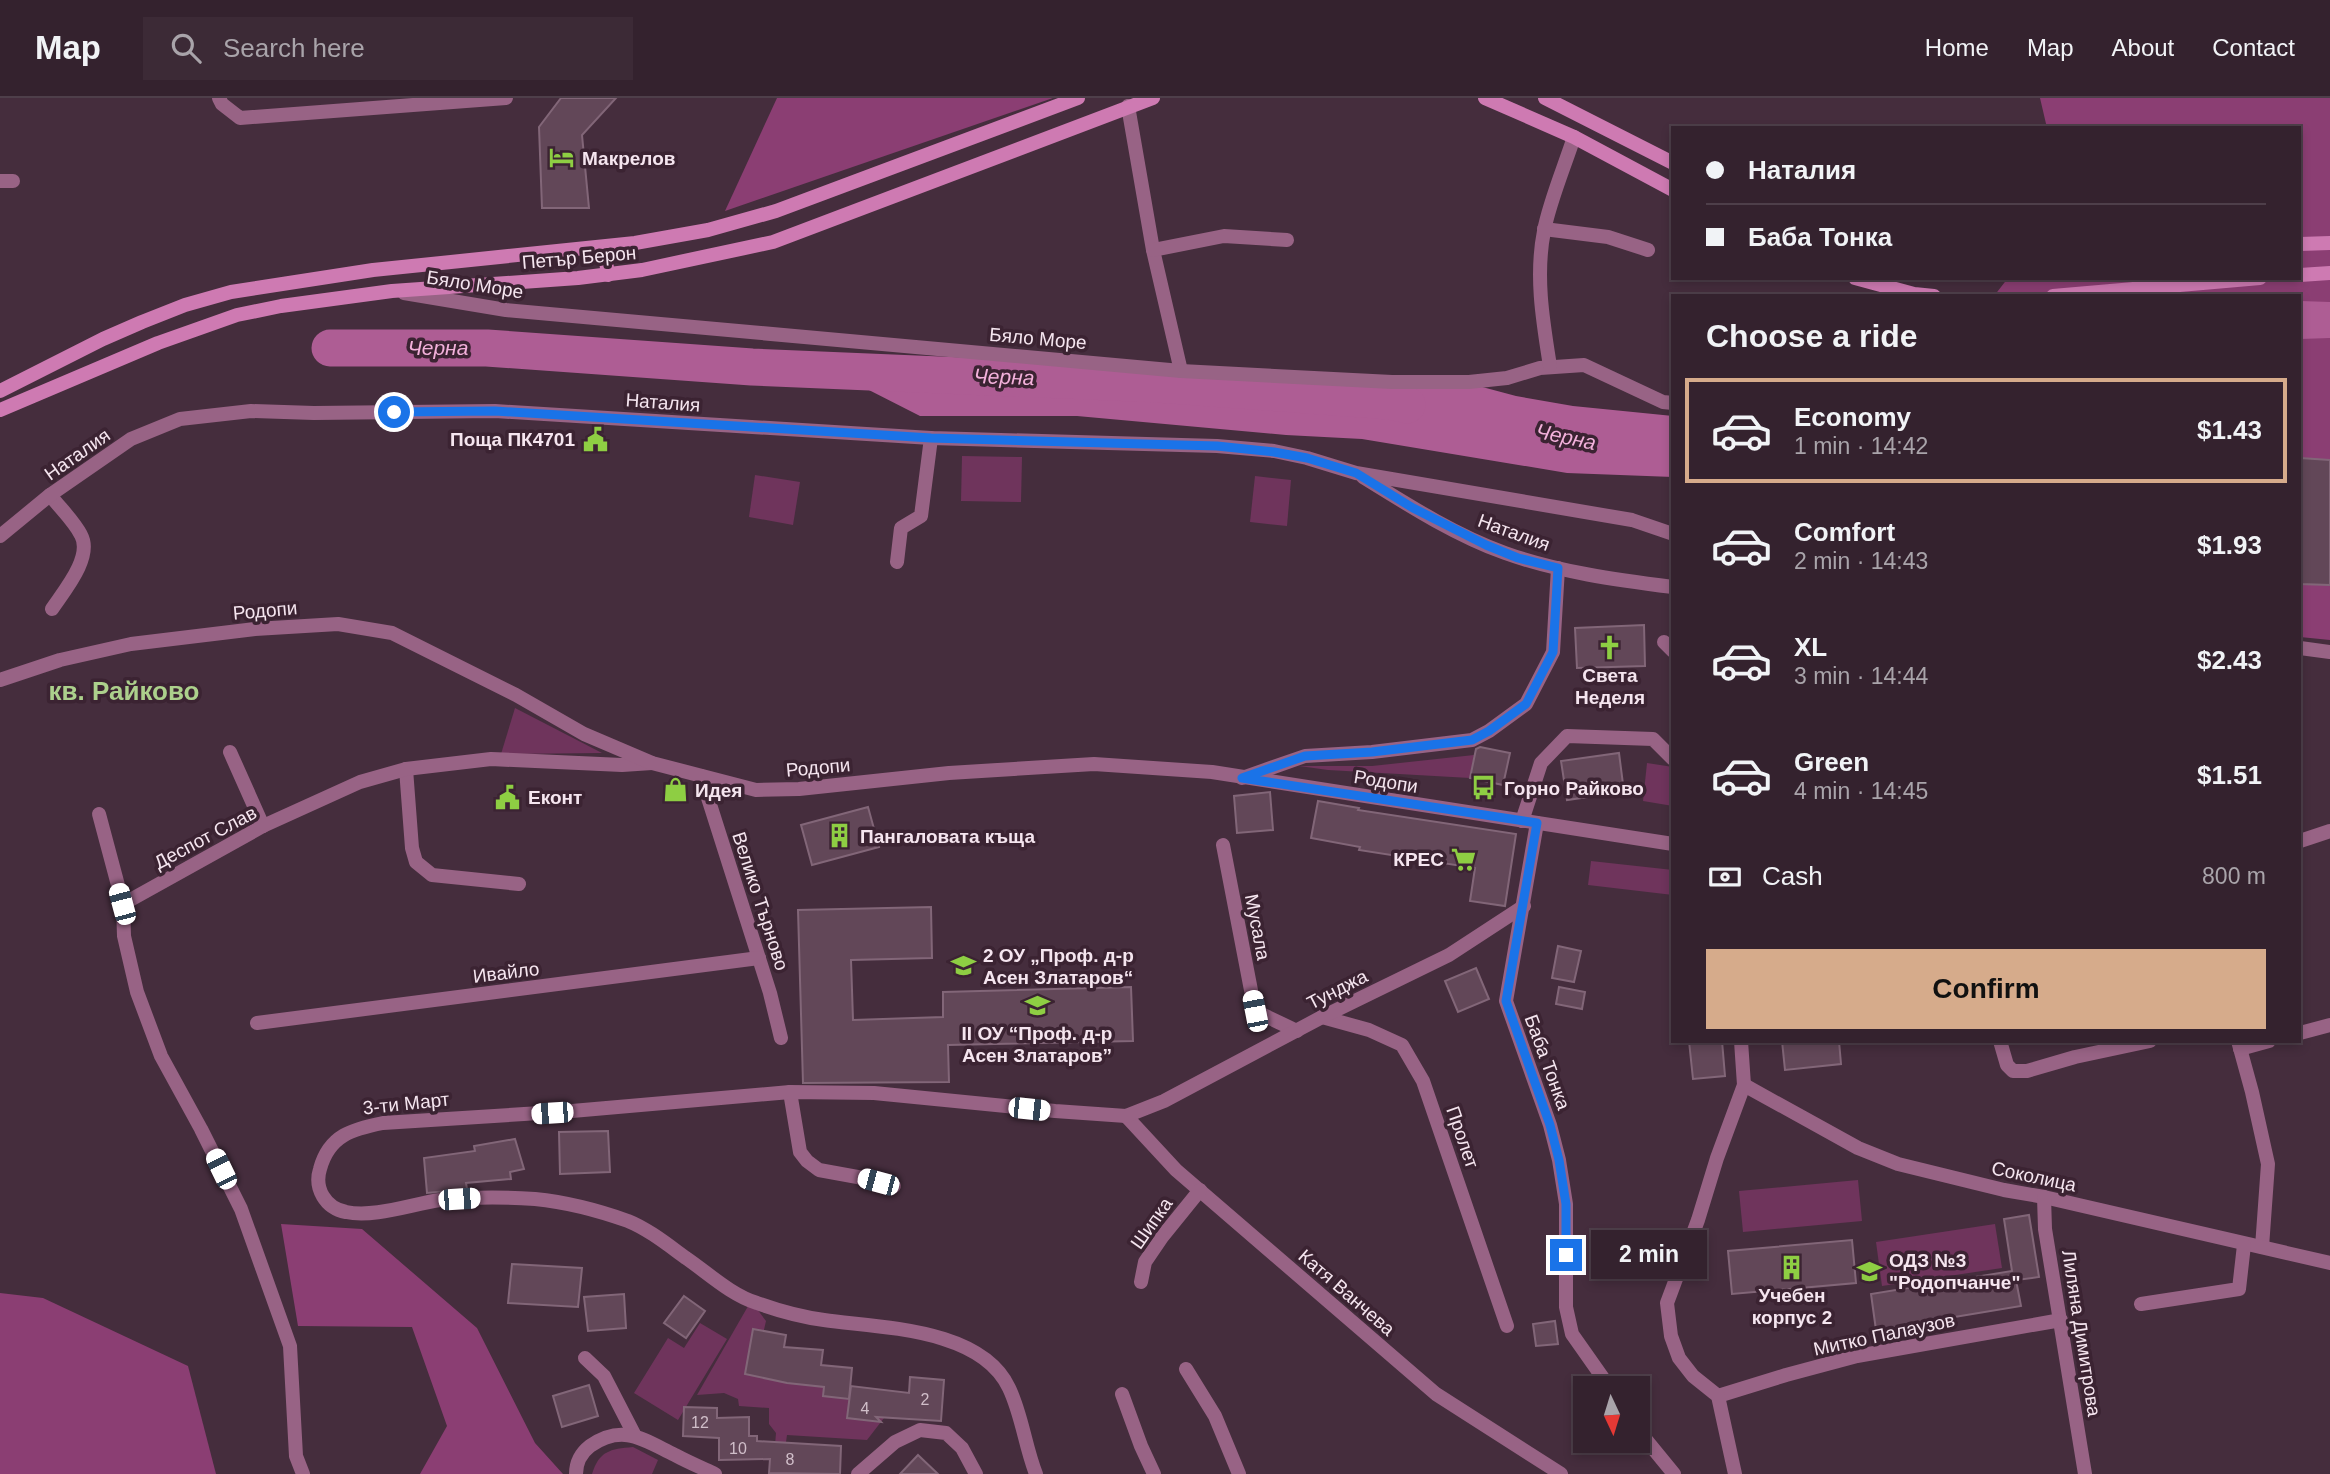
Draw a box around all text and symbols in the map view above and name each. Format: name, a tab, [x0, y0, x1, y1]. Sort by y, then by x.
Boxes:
search box	[143, 17, 633, 80]
text: Map	[35, 29, 101, 66]
icon: search	[167, 29, 205, 67]
text: Search here	[223, 33, 365, 63]
text: Home	[1925, 34, 1989, 61]
text: Map	[2027, 34, 2074, 61]
text: About	[2112, 34, 2174, 61]
text: Contact	[2212, 34, 2295, 61]
hotel icon: Макрелов	[548, 144, 576, 172]
place label: Макрелов	[582, 148, 675, 169]
text: Наталия	[1748, 155, 1856, 185]
text: Баба Тонка	[1748, 222, 1892, 252]
street label: Петър Берон	[521, 242, 637, 273]
street label: Бяло Море	[425, 266, 525, 303]
text: Choose a ride	[1706, 318, 1918, 354]
street label: Бяло Море	[988, 324, 1088, 353]
water label: Черна	[408, 336, 468, 359]
water label: Черна	[973, 364, 1035, 389]
street label: Наталия	[625, 389, 701, 416]
route start	[378, 396, 410, 428]
icon: car	[1710, 399, 1773, 462]
text: Economy	[1794, 402, 1911, 432]
text: $1.43	[2197, 415, 2262, 445]
water label: Черна	[1534, 419, 1598, 454]
street label: Наталия	[41, 424, 114, 484]
public building icon: Поща ПК4701	[581, 425, 609, 453]
place label: Поща ПК4701	[450, 429, 575, 450]
text: 1 min · 14:42	[1794, 433, 1928, 459]
street label: Наталия	[1475, 510, 1553, 555]
icon: car	[1710, 514, 1773, 577]
text: Comfort	[1794, 517, 1895, 547]
text: $1.93	[2197, 530, 2262, 560]
text: 2 min · 14:43	[1794, 548, 1928, 574]
street label: Родопи	[232, 597, 298, 624]
icon: car	[1710, 629, 1773, 692]
text: XL	[1794, 632, 1827, 662]
church icon: Света Неделя	[1596, 633, 1624, 661]
text: $2.43	[2197, 645, 2262, 675]
text: 3 min · 14:44	[1794, 663, 1928, 689]
place label: Света Неделя	[1575, 665, 1645, 708]
district label: кв. Райково	[49, 676, 199, 706]
icon: car	[1710, 744, 1773, 807]
text: Green	[1794, 747, 1869, 777]
street label: Родопи	[785, 754, 851, 781]
text: $1.51	[2197, 760, 2262, 790]
street label: Родопи	[1352, 766, 1419, 797]
bus stop icon: Горно Райково	[1470, 774, 1498, 802]
shop icon: Идея	[661, 776, 689, 804]
place label: Горно Райково	[1504, 778, 1644, 799]
text: 4 min · 14:45	[1794, 778, 1928, 804]
place label: Идея	[695, 780, 742, 801]
public building icon: Еконт	[494, 783, 522, 811]
place label: Еконт	[528, 787, 582, 808]
street label: Деспот Слав	[150, 802, 260, 873]
building icon: Пангаловата къща	[826, 822, 854, 850]
place label: Пангаловата къща	[860, 826, 1035, 847]
street label: Велико Търново	[728, 829, 793, 973]
supermarket icon: КРЕС	[1450, 845, 1478, 873]
place label: КРЕС	[1393, 849, 1444, 870]
icon: cash	[1706, 858, 1744, 896]
text: Cash	[1762, 861, 1823, 891]
text: 800 m	[2202, 863, 2266, 889]
car	[107, 881, 138, 927]
street label: Мусала	[1241, 892, 1274, 962]
place label: 2 ОУ „Проф. д-р Асен Златаров“	[983, 945, 1134, 988]
button: Confirm	[1706, 949, 2266, 1029]
school or university icon: 2 ОУ „Проф. д-р Асен Златаров“	[949, 952, 977, 980]
street label: Ивайло	[472, 958, 540, 987]
street label: Тунджа	[1304, 965, 1371, 1014]
car	[1241, 988, 1270, 1034]
school or university icon: II ОУ “Проф. д-р Асен Златаров”	[1023, 991, 1051, 1019]
street label: Баба Тонка	[1521, 1012, 1575, 1113]
place label: II ОУ “Проф. д-р Асен Златаров”	[962, 1023, 1112, 1066]
street label: 3-ти Март	[362, 1088, 451, 1118]
car	[1008, 1096, 1051, 1122]
car	[531, 1101, 574, 1125]
street label: Пролет	[1442, 1103, 1483, 1171]
car	[203, 1146, 240, 1192]
street label: Соколица	[1990, 1157, 2079, 1196]
car	[855, 1166, 902, 1198]
car	[438, 1187, 481, 1211]
street label: Шипка	[1126, 1193, 1177, 1253]
callout: 2 min	[1590, 1230, 1706, 1280]
route end	[1550, 1239, 1582, 1271]
text: 2 min	[1619, 1241, 1679, 1267]
street label: Катя Ванчева	[1294, 1245, 1399, 1340]
street label: Лиляна Димитрова	[2058, 1248, 2105, 1418]
place label: ОДЗ №3 "Родопчанче"	[1889, 1250, 2020, 1293]
building icon: Учебен корпус 2	[1778, 1253, 1806, 1281]
school or university icon: ОДЗ №3 "Родопчанче"	[1855, 1257, 1883, 1285]
place label: Учебен корпус 2	[1752, 1285, 1832, 1328]
street label: Митко Палаузов	[1812, 1309, 1957, 1360]
north arrow	[1573, 1376, 1650, 1452]
map controls	[1573, 1376, 1650, 1453]
house number: 2	[921, 1391, 930, 1408]
house number: 4	[861, 1400, 870, 1417]
house number: 12	[691, 1414, 709, 1431]
house number: 10	[729, 1440, 747, 1457]
house number: 8	[786, 1451, 795, 1468]

